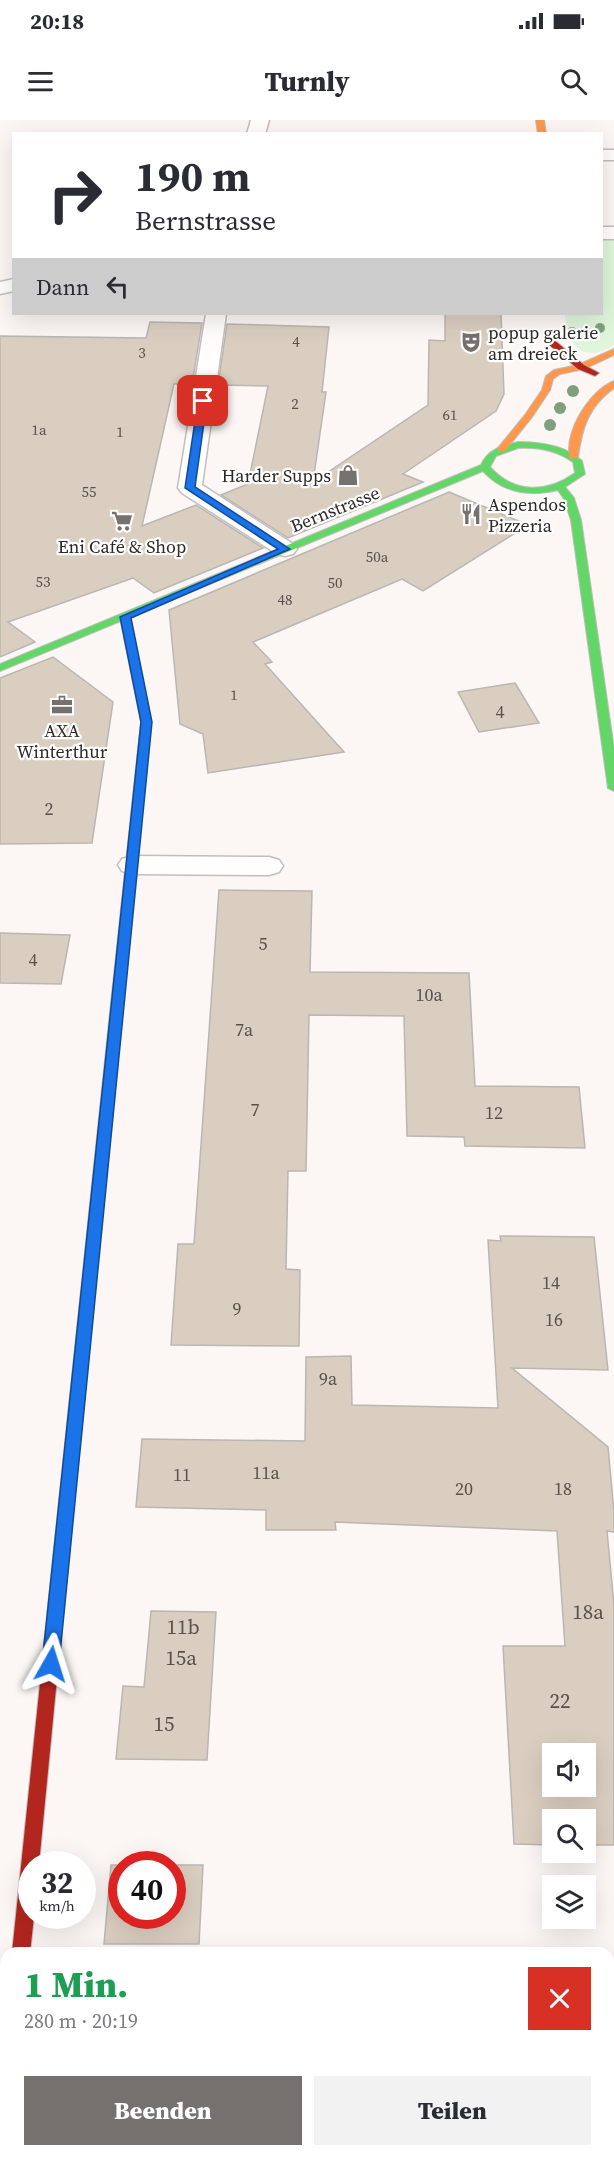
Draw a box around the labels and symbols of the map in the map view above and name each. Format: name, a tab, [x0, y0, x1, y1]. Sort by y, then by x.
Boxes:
place label: popup galerie am dreieck	[488, 320, 598, 366]
theatre icon: popup galerie am dreieck	[459, 330, 483, 354]
house number: 4	[292, 331, 300, 352]
house number: 3	[138, 342, 146, 363]
pin	[177, 375, 228, 426]
house number: 2	[291, 393, 299, 414]
house number: 61	[442, 404, 458, 425]
house number: 1a	[31, 419, 47, 440]
house number: 1	[116, 421, 124, 442]
place label: Harder Supps	[222, 463, 331, 488]
shop icon: Harder Supps	[336, 463, 360, 487]
street label: Bernstrasse	[287, 480, 383, 538]
house number: 55	[81, 481, 97, 502]
place label: Aspendos Pizzeria	[488, 492, 566, 538]
restaurant icon: Aspendos Pizzeria	[459, 502, 483, 526]
supermarket icon: Eni Café & Shop	[110, 509, 134, 533]
place label: Eni Café & Shop	[58, 534, 186, 559]
house number: 50a	[366, 546, 389, 567]
house number: 53	[35, 571, 51, 592]
house number: 50	[327, 572, 343, 593]
house number: 48	[277, 589, 293, 610]
house number: 1	[230, 684, 238, 705]
office icon: AXA Winterthur	[50, 693, 74, 717]
house number: 4	[496, 699, 505, 724]
place label: AXA Winterthur	[17, 718, 108, 764]
house number: 2	[45, 796, 54, 821]
house number: 5	[259, 931, 268, 956]
house number: 4	[29, 947, 38, 972]
house number: 10a	[415, 982, 443, 1007]
house number: 7a	[235, 1017, 254, 1042]
house number: 7	[251, 1097, 260, 1122]
house number: 12	[485, 1100, 503, 1125]
house number: 14	[542, 1270, 560, 1295]
house number: 9	[233, 1296, 242, 1321]
house number: 16	[545, 1307, 563, 1332]
house number: 9a	[319, 1366, 338, 1391]
house number: 11a	[252, 1460, 280, 1485]
house number: 11	[173, 1462, 191, 1487]
house number: 20	[455, 1476, 473, 1501]
house number: 18	[554, 1476, 572, 1501]
house number: 18a	[572, 1597, 604, 1626]
house number: 11b	[166, 1612, 200, 1641]
position arrow	[19, 1632, 83, 1696]
house number: 15a	[165, 1643, 197, 1672]
house number: 22	[550, 1686, 571, 1715]
house number: 15	[154, 1709, 175, 1738]
speed limit sign: 40	[108, 1851, 186, 1929]

